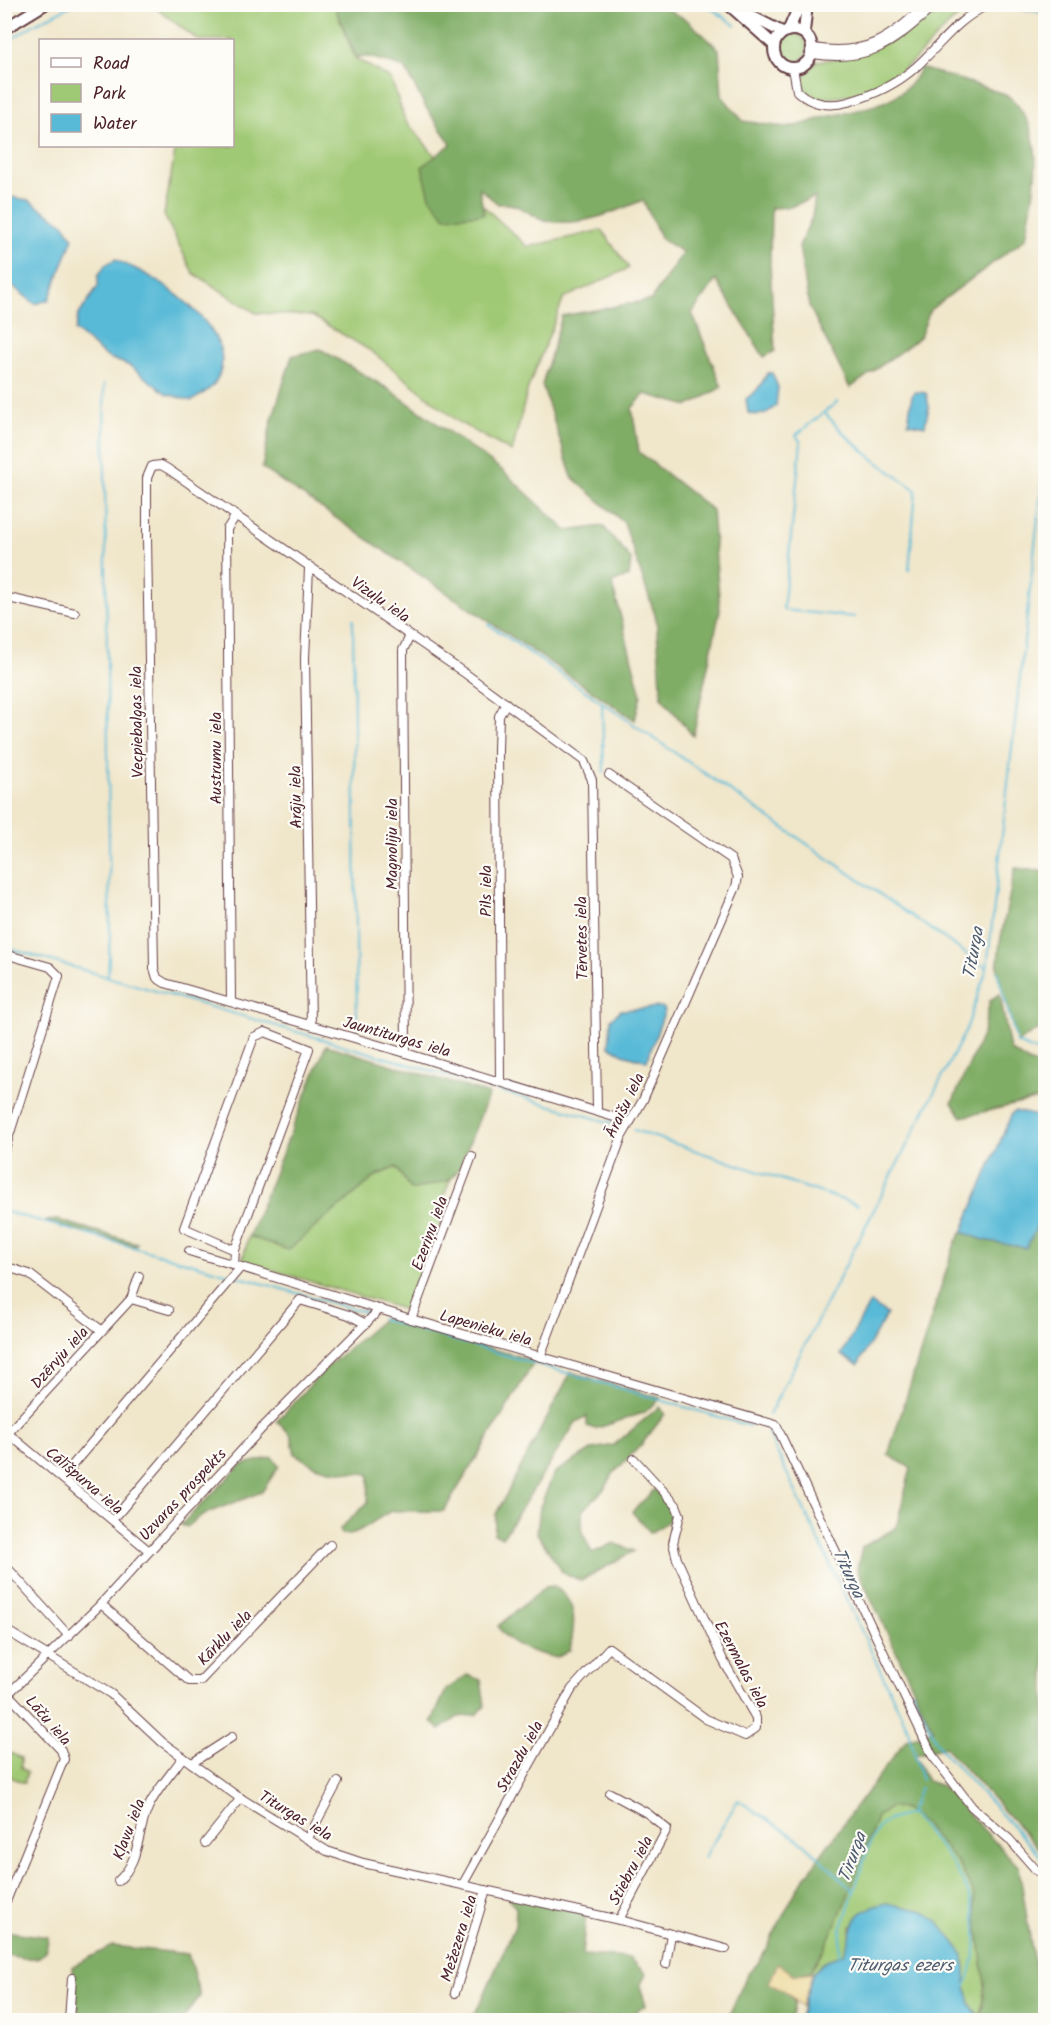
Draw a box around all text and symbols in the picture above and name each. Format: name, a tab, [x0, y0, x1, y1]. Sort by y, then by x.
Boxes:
legend	[39, 39, 234, 147]
text: Road	[93, 50, 130, 79]
text: Park	[93, 80, 126, 109]
text: Water	[93, 110, 138, 139]
street label: Vizuļu iela	[345, 571, 415, 630]
street label: Vecpiebalgas iela	[124, 666, 151, 778]
street label: Austrumu iela	[204, 712, 229, 804]
street label: Arāju iela	[283, 765, 310, 829]
street label: Magnoliju iela	[380, 798, 405, 890]
street label: Pils iela	[474, 865, 499, 917]
street label: Tērvetes iela	[569, 896, 596, 980]
water label: Titurga	[956, 923, 994, 982]
street label: Jauntiturgas iela	[340, 1010, 453, 1065]
street label: Āraišu iela	[599, 1069, 652, 1142]
street label: Ezeriņu iela	[405, 1193, 455, 1274]
street label: Lapenieku iela	[437, 1303, 535, 1354]
street label: Dzērvju iela	[25, 1321, 95, 1395]
street label: Cālīšpurva iela	[39, 1441, 129, 1521]
street label: Uzvaras prospekts	[133, 1443, 233, 1547]
water label: Titurga	[823, 1544, 873, 1605]
street label: Kārklu iela	[192, 1604, 258, 1672]
street label: Ezermalas iela	[707, 1616, 774, 1713]
street label: Lāču iela	[19, 1690, 77, 1752]
street label: Strazdu iela	[490, 1716, 550, 1797]
street label: Titurgas iela	[254, 1784, 337, 1848]
street label: Kļavu iela	[106, 1795, 153, 1864]
water label: Tirurga	[831, 1827, 876, 1887]
street label: Stiebru iela	[602, 1831, 660, 1910]
street label: Mežezera iela	[434, 1892, 485, 1985]
water label: Titurgas ezers	[847, 1952, 955, 1981]

